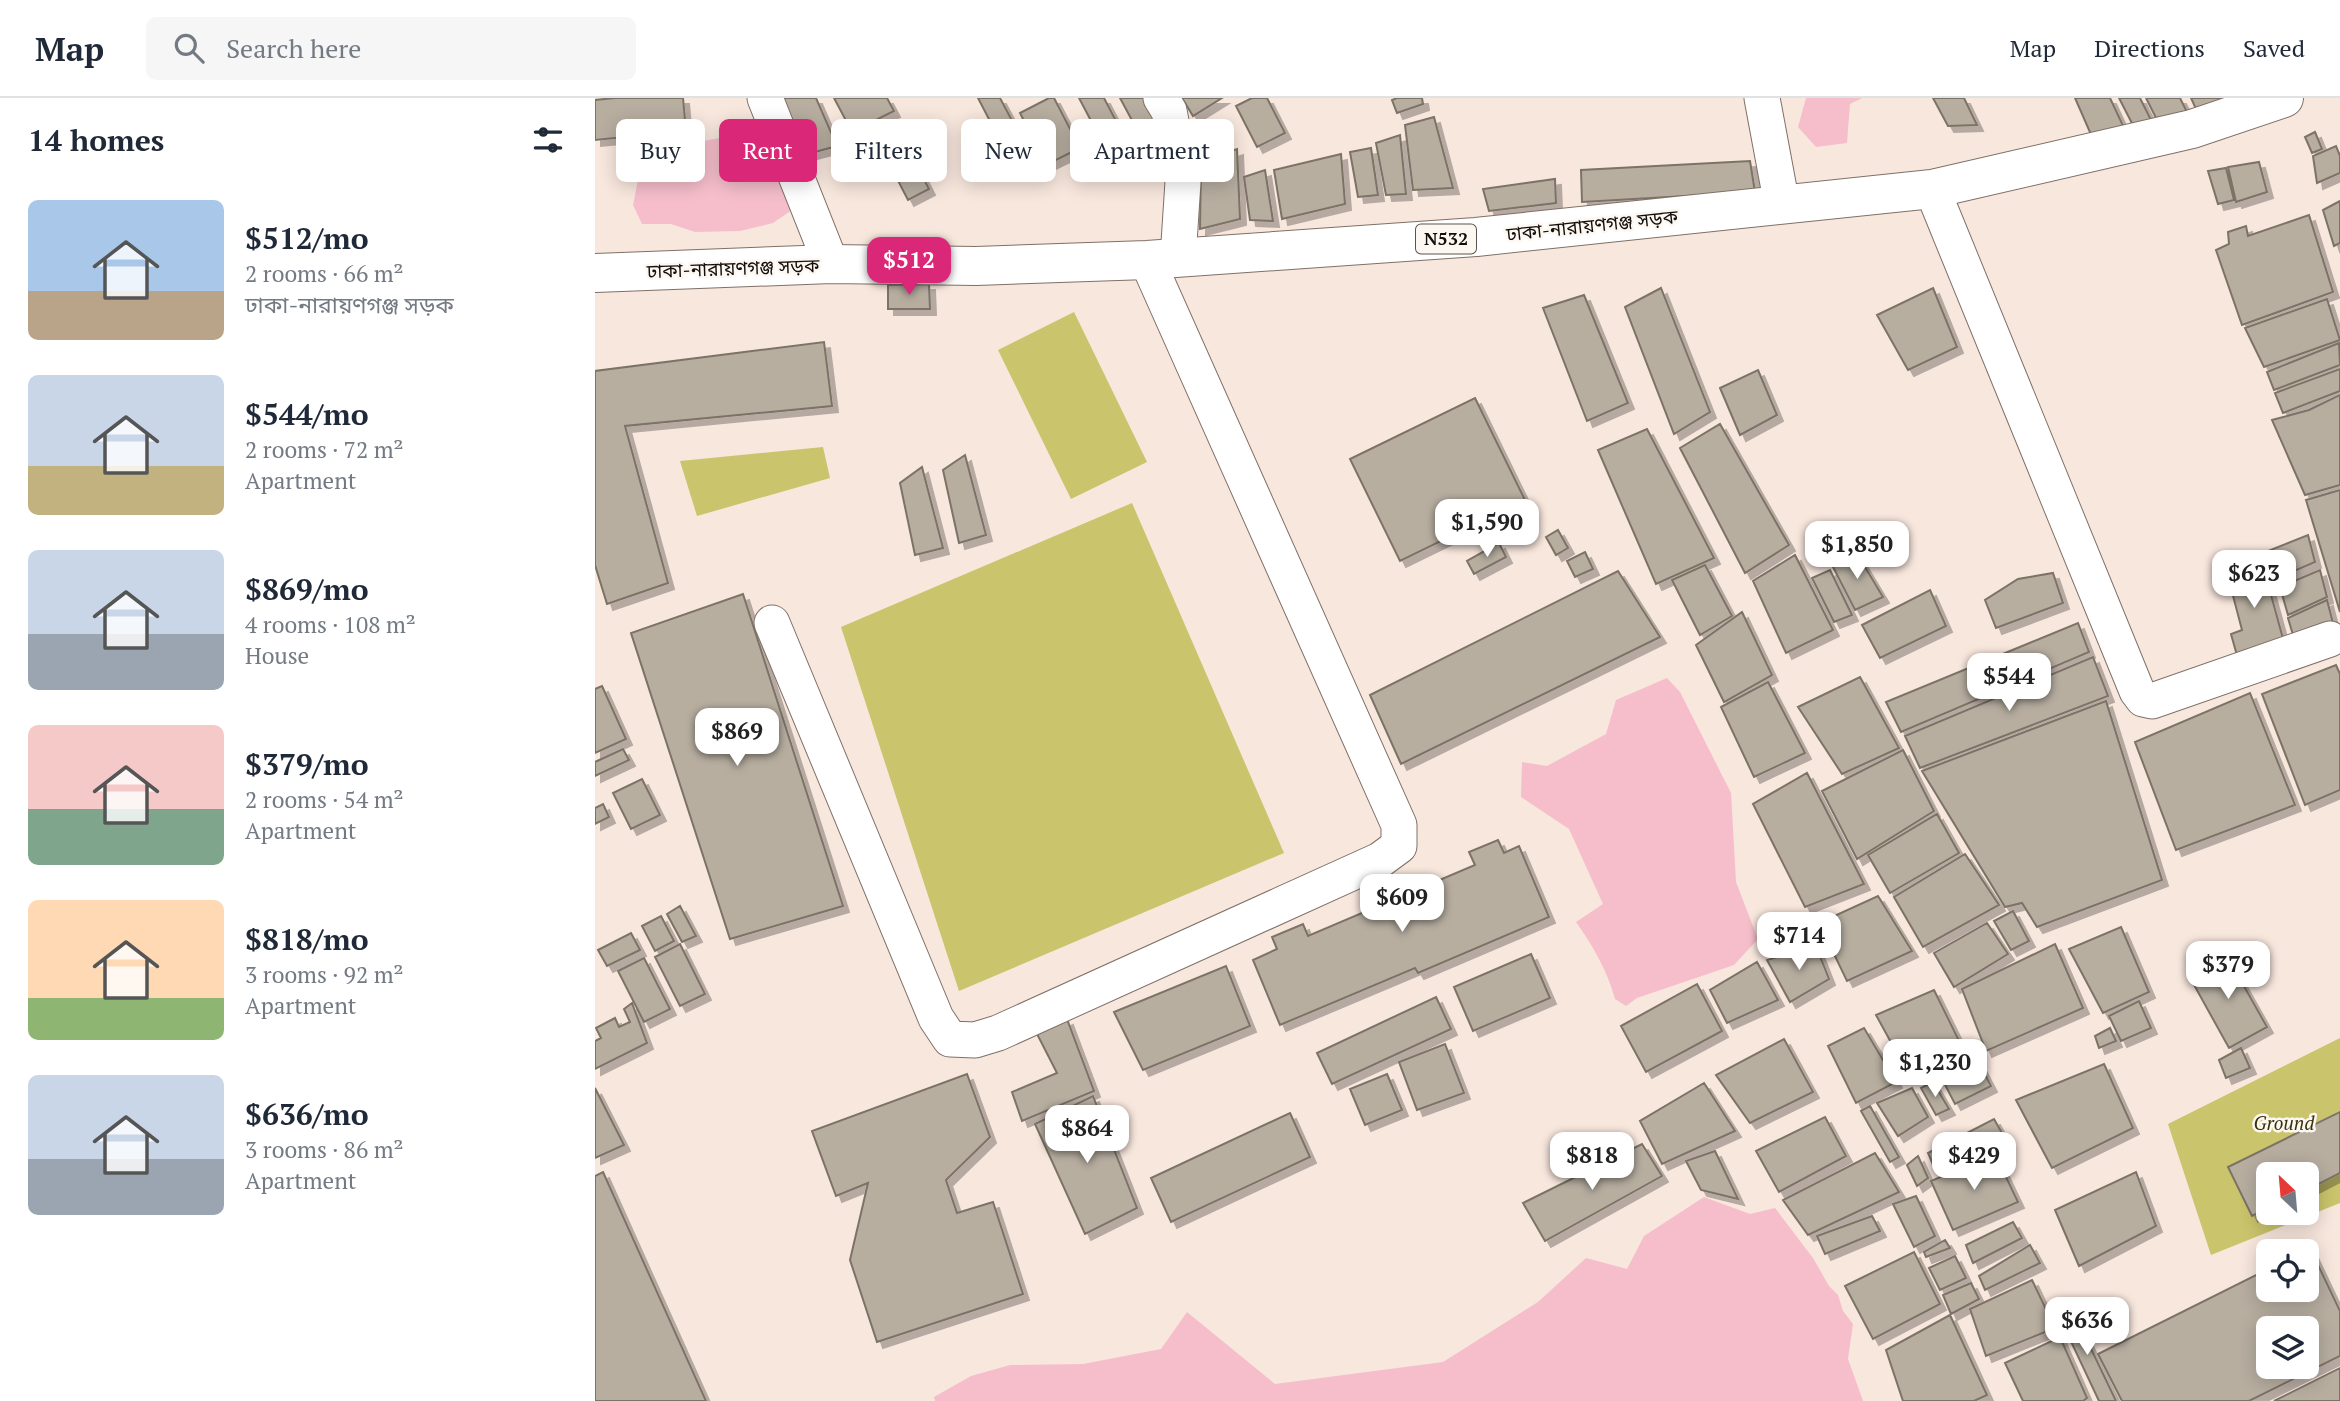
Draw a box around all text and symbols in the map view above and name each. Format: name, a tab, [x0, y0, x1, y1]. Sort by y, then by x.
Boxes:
search box	[146, 17, 636, 80]
text: Map	[35, 27, 104, 70]
icon: search	[170, 29, 208, 67]
text: Search here	[226, 31, 361, 65]
text: Map	[2010, 32, 2056, 64]
text: Directions	[2094, 32, 2205, 64]
text: Saved	[2243, 32, 2305, 64]
chip: Buy	[616, 119, 705, 182]
chip: Rent	[719, 119, 817, 182]
chip: Filters	[831, 119, 947, 182]
chip: New	[961, 119, 1056, 182]
chip: Apartment	[1070, 119, 1234, 182]
text: 14 homes	[28, 120, 164, 160]
icon: filters	[529, 121, 567, 159]
street label: ঢাকা-নারায়ণগঞ্জ সড়ক	[1504, 203, 1680, 246]
text: $512/mo	[245, 218, 369, 258]
road number: N532	[1416, 224, 1476, 254]
icon: home	[84, 228, 168, 312]
pin: $512	[868, 238, 950, 297]
text: $512	[883, 244, 935, 275]
street label: ঢাকা-নারায়ণগঞ্জ সড়ক	[645, 252, 820, 283]
text: 2 rooms · 66 m²	[245, 258, 404, 289]
text: ঢাকা-নারায়ণগঞ্জ সড়ক	[245, 289, 454, 320]
text: $544/mo	[245, 394, 369, 434]
icon: home	[84, 403, 168, 487]
text: 2 rooms · 72 m²	[245, 434, 404, 465]
text: Apartment	[245, 465, 356, 496]
pin: $1,590	[1430, 500, 1544, 559]
text: $1,590	[1451, 506, 1523, 537]
pin: $1,850	[1800, 522, 1914, 581]
text: $1,850	[1821, 528, 1893, 559]
pin: $623	[2213, 550, 2295, 610]
text: $623	[2228, 557, 2280, 588]
text: $869/mo	[245, 569, 369, 609]
icon: home	[84, 578, 168, 662]
text: 4 rooms · 108 m²	[245, 609, 416, 640]
text: House	[245, 640, 309, 671]
pin: $544	[1968, 654, 2050, 713]
text: $544	[1983, 660, 2035, 691]
pin: $869	[696, 708, 778, 768]
text: $869	[711, 715, 763, 746]
text: $379/mo	[245, 744, 369, 784]
icon: home	[84, 753, 168, 837]
text: 2 rooms · 54 m²	[245, 784, 404, 815]
text: Apartment	[245, 815, 356, 846]
pin: $609	[1361, 874, 1443, 934]
text: $609	[1376, 881, 1428, 912]
pin: $714	[1758, 912, 1840, 972]
text: $818/mo	[245, 919, 369, 959]
text: $714	[1773, 919, 1825, 950]
icon: home	[84, 928, 168, 1012]
pin: $379	[2187, 942, 2269, 1001]
text: $379	[2202, 948, 2254, 979]
text: 3 rooms · 92 m²	[245, 959, 404, 990]
text: Apartment	[245, 990, 356, 1021]
pin: $1,230	[1878, 1040, 1992, 1099]
text: $1,230	[1899, 1046, 1971, 1077]
text: $636/mo	[245, 1094, 369, 1134]
icon: home	[84, 1103, 168, 1187]
pin: $864	[1046, 1105, 1128, 1165]
park label: Ground	[2254, 1110, 2315, 1135]
text: $864	[1061, 1112, 1113, 1143]
pin: $818	[1551, 1132, 1633, 1192]
pin: $429	[1933, 1132, 2015, 1192]
text: 3 rooms · 86 m²	[245, 1134, 404, 1165]
text: $818	[1566, 1139, 1618, 1170]
text: $429	[1948, 1139, 2000, 1170]
north arrow	[2256, 1162, 2319, 1225]
map controls	[2256, 1162, 2319, 1379]
text: Apartment	[245, 1165, 356, 1196]
button: locate	[2256, 1239, 2319, 1302]
pin: $636	[2046, 1298, 2128, 1357]
text: $636	[2061, 1304, 2113, 1335]
button: layers	[2256, 1316, 2319, 1379]

